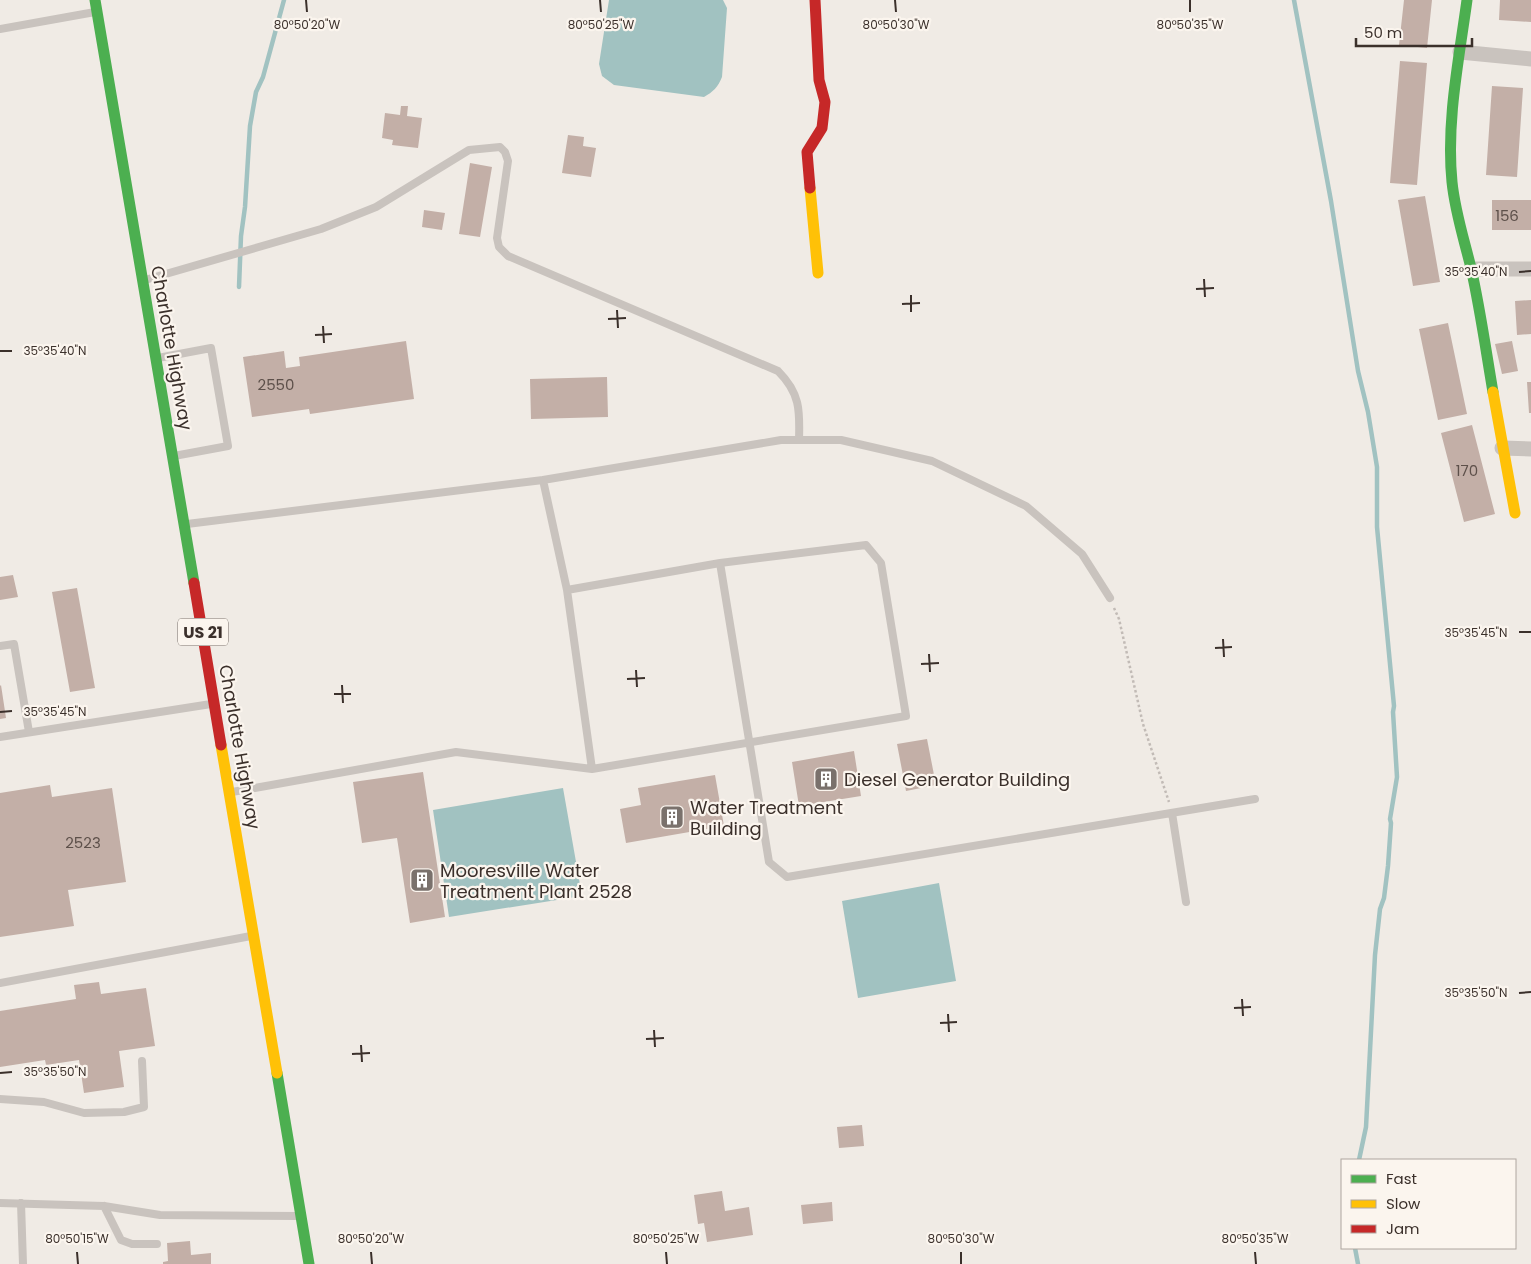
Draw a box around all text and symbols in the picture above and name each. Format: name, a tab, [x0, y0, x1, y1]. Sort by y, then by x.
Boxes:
scale bar	[1356, 15, 1472, 47]
text: 80°50'20"W	[274, 16, 341, 33]
text: 80°50'25"W	[568, 16, 635, 33]
text: 80°50'30"W	[863, 16, 930, 33]
text: 80°50'35"W	[1157, 16, 1224, 33]
text: 50 m	[1364, 22, 1402, 43]
house number: 156	[1495, 205, 1519, 226]
text: 35°35'40"N	[1444, 263, 1508, 280]
street label: Charlotte Highway	[145, 264, 199, 432]
text: 35°35'40"N	[23, 342, 87, 359]
house number: 2550	[258, 374, 294, 395]
house number: 170	[1456, 460, 1478, 481]
road number: US 21	[178, 618, 228, 646]
text: 35°35'45"N	[1444, 624, 1508, 641]
street label: Charlotte Highway	[213, 663, 267, 831]
text: 35°35'45"N	[23, 703, 87, 720]
building icon: Diesel Generator Building	[813, 766, 839, 792]
place label: Diesel Generator Building	[844, 767, 1070, 792]
place label: Water Treatment Building	[690, 795, 843, 841]
building icon: Water Treatment Building	[659, 804, 685, 830]
house number: 2523	[65, 832, 101, 853]
place label: Mooresville Water Treatment Plant 2528	[440, 858, 632, 904]
building icon: Mooresville Water Treatment Plant 2528	[409, 867, 435, 893]
text: 35°35'50"N	[1444, 984, 1508, 1001]
text: 35°35'50"N	[23, 1063, 87, 1080]
legend	[1341, 1159, 1516, 1249]
text: Fast	[1386, 1168, 1417, 1189]
text: Slow	[1386, 1193, 1421, 1214]
text: Jam	[1386, 1218, 1420, 1239]
text: 80°50'15"W	[45, 1230, 109, 1247]
text: 80°50'20"W	[338, 1230, 405, 1247]
text: 80°50'25"W	[633, 1230, 700, 1247]
text: 80°50'30"W	[928, 1230, 995, 1247]
text: 80°50'35"W	[1222, 1230, 1289, 1247]

